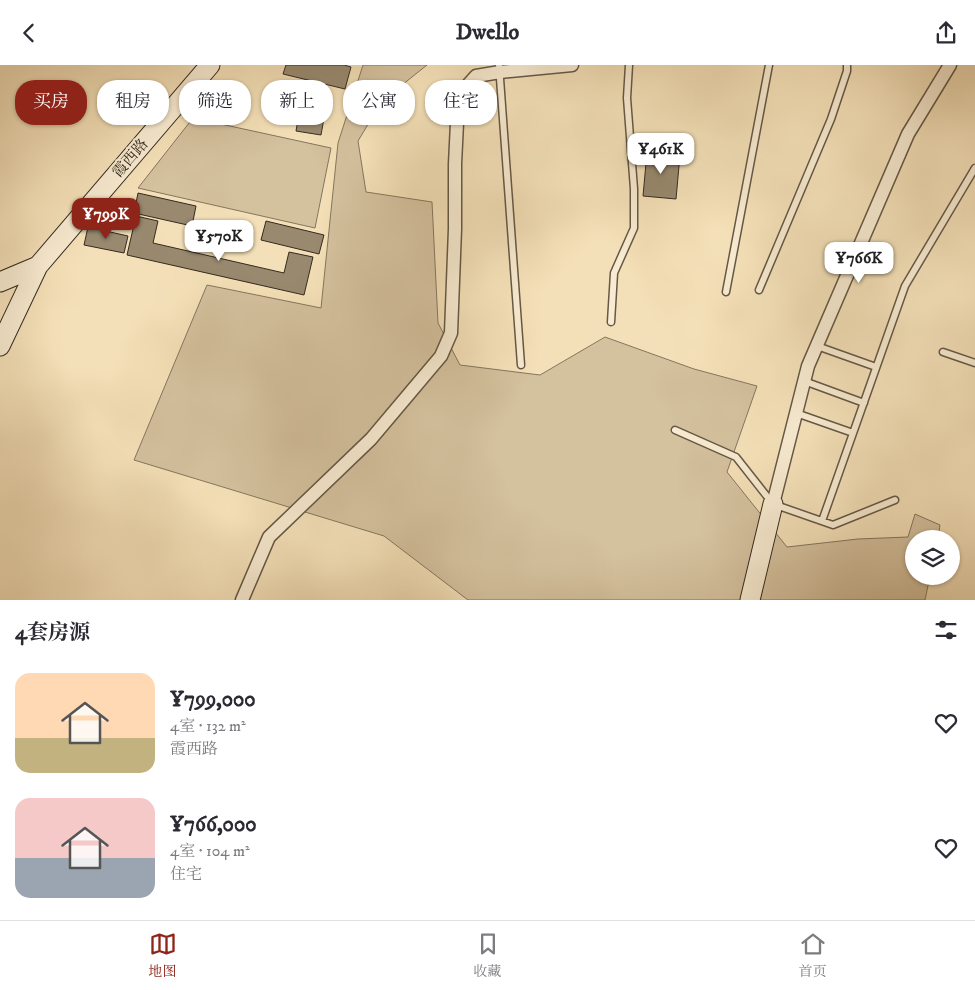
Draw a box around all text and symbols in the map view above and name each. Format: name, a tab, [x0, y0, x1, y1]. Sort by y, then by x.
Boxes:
icon: back	[15, 19, 43, 47]
text: Dwello	[456, 19, 519, 46]
icon: share	[932, 19, 960, 47]
chip: 买房	[15, 80, 87, 125]
chip: 租房	[97, 80, 169, 125]
chip: 筛选	[179, 80, 251, 125]
chip: 新上	[261, 80, 333, 125]
chip: 公寓	[343, 80, 415, 125]
chip: 住宅	[425, 80, 497, 125]
pin: ¥461K	[626, 133, 696, 175]
street label: 霞西路	[108, 135, 152, 182]
text: ¥461K	[638, 139, 684, 159]
pin: ¥799K	[71, 197, 141, 240]
text: ¥799K	[83, 204, 129, 224]
pin: ¥570K	[184, 219, 254, 262]
text: ¥570K	[196, 226, 242, 246]
pin: ¥766K	[824, 241, 894, 284]
text: ¥766K	[836, 248, 883, 268]
map controls	[905, 530, 960, 585]
button: layers	[905, 530, 960, 585]
icon: filters	[932, 616, 960, 644]
text: 4套房源	[15, 620, 90, 646]
text: ¥799,000	[170, 687, 256, 713]
icon: home	[55, 693, 115, 753]
icon: heart	[932, 709, 960, 737]
text: 4室 · 132 m²	[170, 716, 246, 736]
text: 霞西路	[170, 739, 218, 759]
text: ¥766,000	[170, 812, 257, 838]
icon: home	[55, 818, 115, 878]
icon: heart	[932, 834, 960, 862]
text: 4室 · 104 m²	[170, 841, 250, 861]
text: 住宅	[170, 864, 202, 884]
tab: 地图	[149, 930, 177, 981]
tab: 收藏	[474, 930, 502, 981]
tab: 首页	[799, 930, 827, 981]

